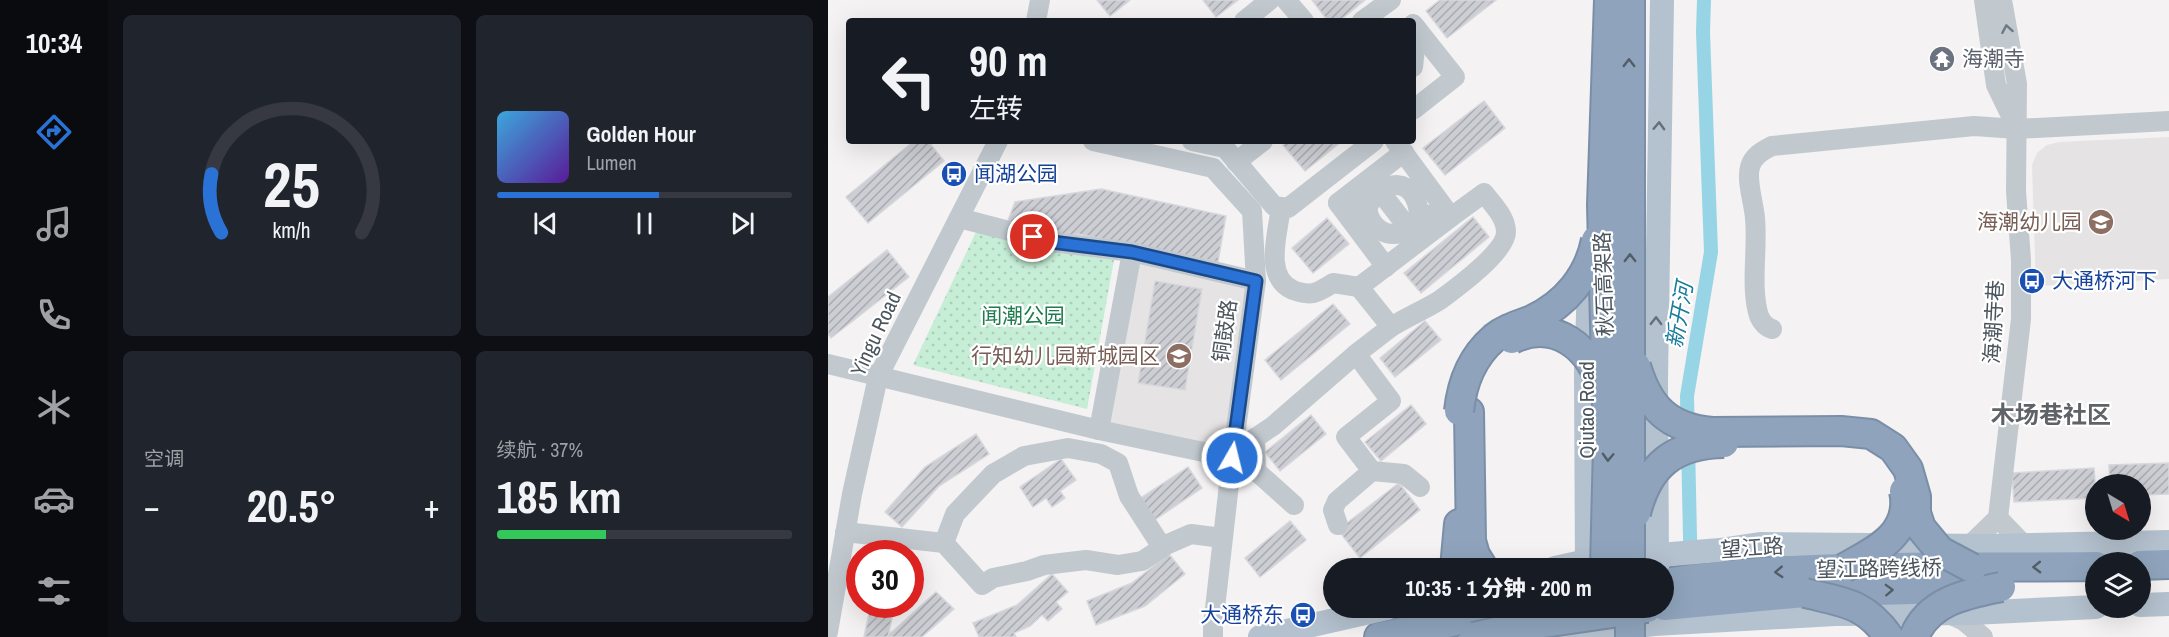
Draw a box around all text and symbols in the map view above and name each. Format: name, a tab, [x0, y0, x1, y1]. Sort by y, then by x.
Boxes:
one-way arrow	[2002, 24, 2014, 34]
text: 10:34	[26, 25, 82, 61]
text: 90 m	[969, 33, 1048, 89]
icon: left	[870, 42, 948, 120]
temple icon: 海潮寺	[1927, 44, 1957, 74]
place label: 海潮寺	[1962, 44, 2025, 73]
one-way arrow	[1623, 59, 1635, 68]
text: 左转	[969, 90, 1023, 126]
icon: directions	[33, 111, 75, 153]
text: Golden Hour	[587, 119, 696, 149]
one-way arrow	[1653, 122, 1665, 131]
text: 25	[263, 142, 320, 226]
text: Lumen	[587, 149, 637, 176]
bus stop icon: 闻湖公园	[939, 159, 969, 189]
place label: 闻湖公园	[974, 159, 1058, 188]
icon: music	[33, 203, 75, 245]
icon: previous	[529, 207, 562, 240]
icon: pause	[628, 207, 661, 240]
icon: next	[726, 207, 759, 240]
place label: 海潮幼儿园	[1977, 207, 2082, 236]
school or university icon: 海潮幼儿园	[2086, 207, 2116, 237]
pin	[1007, 211, 1058, 262]
text: km/h	[273, 216, 311, 245]
icon: arrive	[1016, 220, 1049, 253]
street label: 秋石高架路	[1587, 231, 1620, 337]
one-way arrow	[1624, 254, 1636, 263]
bus stop icon: 大通桥河下	[2017, 266, 2047, 296]
place label: 大通桥河下	[2052, 266, 2157, 295]
water label: 新开河	[1658, 276, 1700, 350]
street label: 海潮寺巷	[1977, 279, 2010, 365]
street label: Yingu Road	[843, 287, 908, 381]
icon: phone	[33, 294, 75, 336]
street label: 铜鼓路	[1206, 298, 1243, 364]
park label: 闻潮公园	[981, 301, 1065, 330]
one-way arrow	[1650, 317, 1662, 326]
place label: 行知幼儿园新城园区	[971, 341, 1160, 370]
school or university icon: 行知幼儿园新城园区	[1164, 341, 1194, 371]
street label: Qiutao Road	[1572, 361, 1601, 459]
icon: climate	[33, 386, 75, 428]
district label: 木场巷社区	[1991, 398, 2111, 430]
position arrow	[1200, 426, 1264, 490]
text: 续航 · 37%	[497, 436, 583, 463]
text: 空调	[144, 445, 184, 472]
one-way arrow	[1601, 453, 1614, 462]
text: 185 km	[497, 466, 622, 527]
north arrow	[2085, 474, 2151, 540]
map controls	[2085, 474, 2151, 618]
text: 20.5°	[247, 475, 337, 536]
icon: car	[33, 478, 75, 520]
text: −	[144, 484, 160, 528]
text: +	[424, 484, 439, 528]
street label: 望江路	[1720, 531, 1784, 564]
speed limit sign: 30	[846, 540, 924, 618]
button: layers	[2085, 552, 2151, 618]
street label: 望江路跨线桥	[1816, 553, 1942, 584]
one-way arrow	[2033, 560, 2042, 573]
one-way arrow	[1775, 565, 1784, 578]
icon: filters	[33, 570, 75, 612]
text: 10:35 · 1 分钟 · 200 m	[1405, 573, 1592, 603]
one-way arrow	[1885, 584, 1894, 597]
place label: 大通桥东	[1200, 600, 1284, 629]
bus stop icon: 大通桥东	[1288, 600, 1318, 630]

